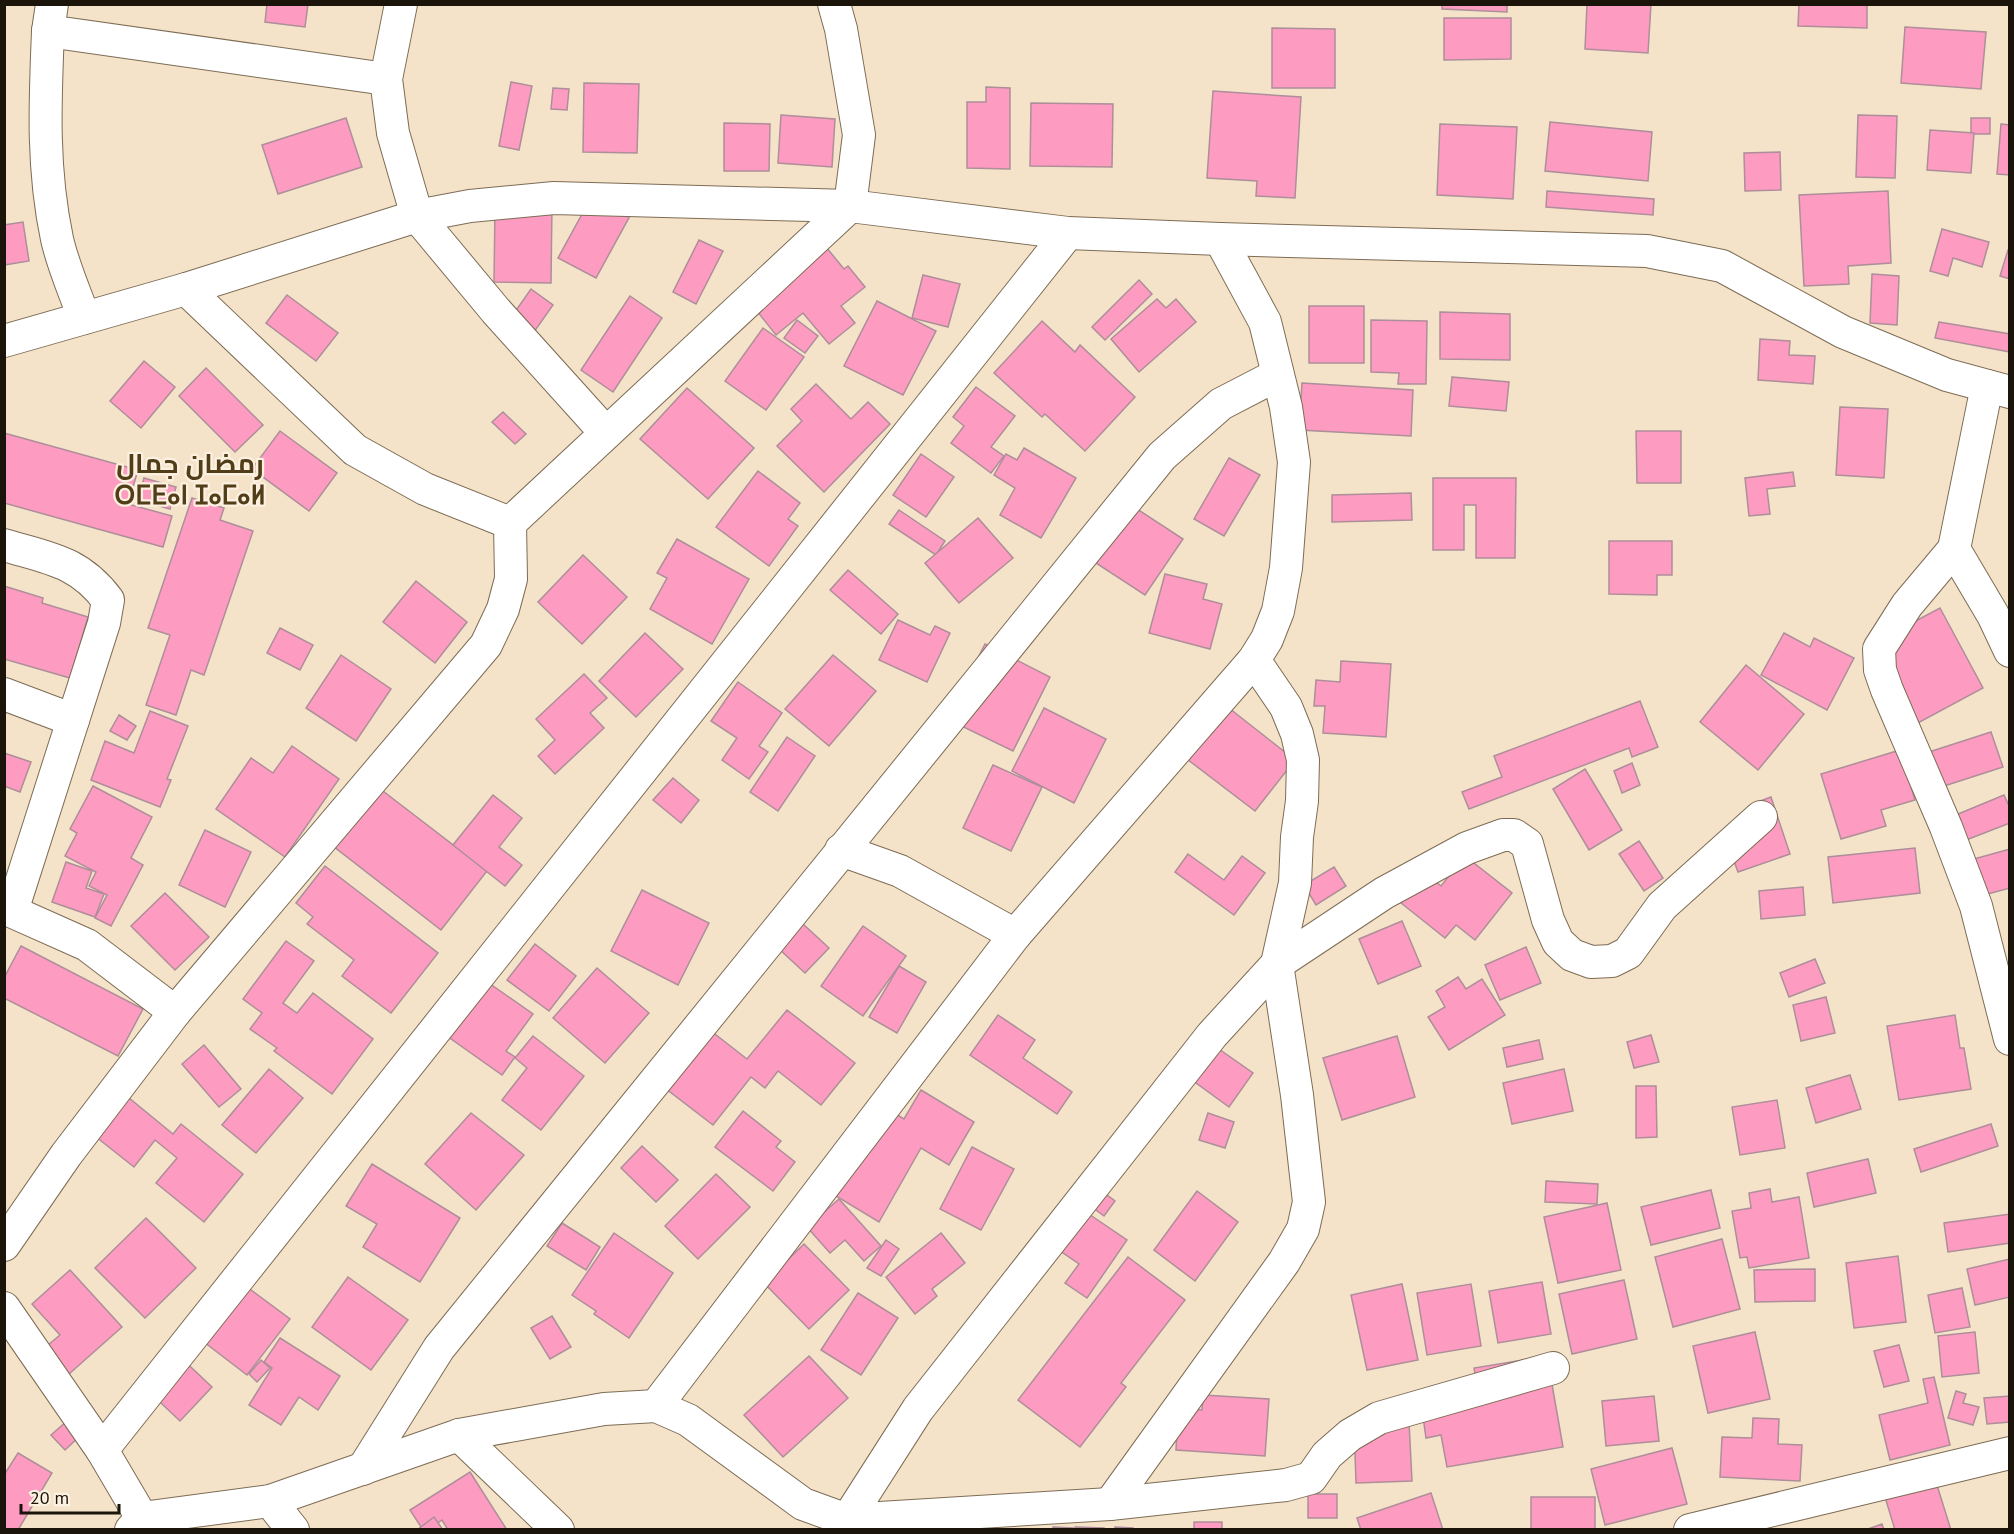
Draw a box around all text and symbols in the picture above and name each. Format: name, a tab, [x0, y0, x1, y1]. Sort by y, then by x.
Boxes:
district label: رمضان جمال ⵔⵎⴹⴰⵏ ⵊⴰⵎⴰⵍ	[114, 446, 266, 511]
scale bar	[21, 1477, 118, 1515]
text: 20 m	[30, 1486, 69, 1509]

